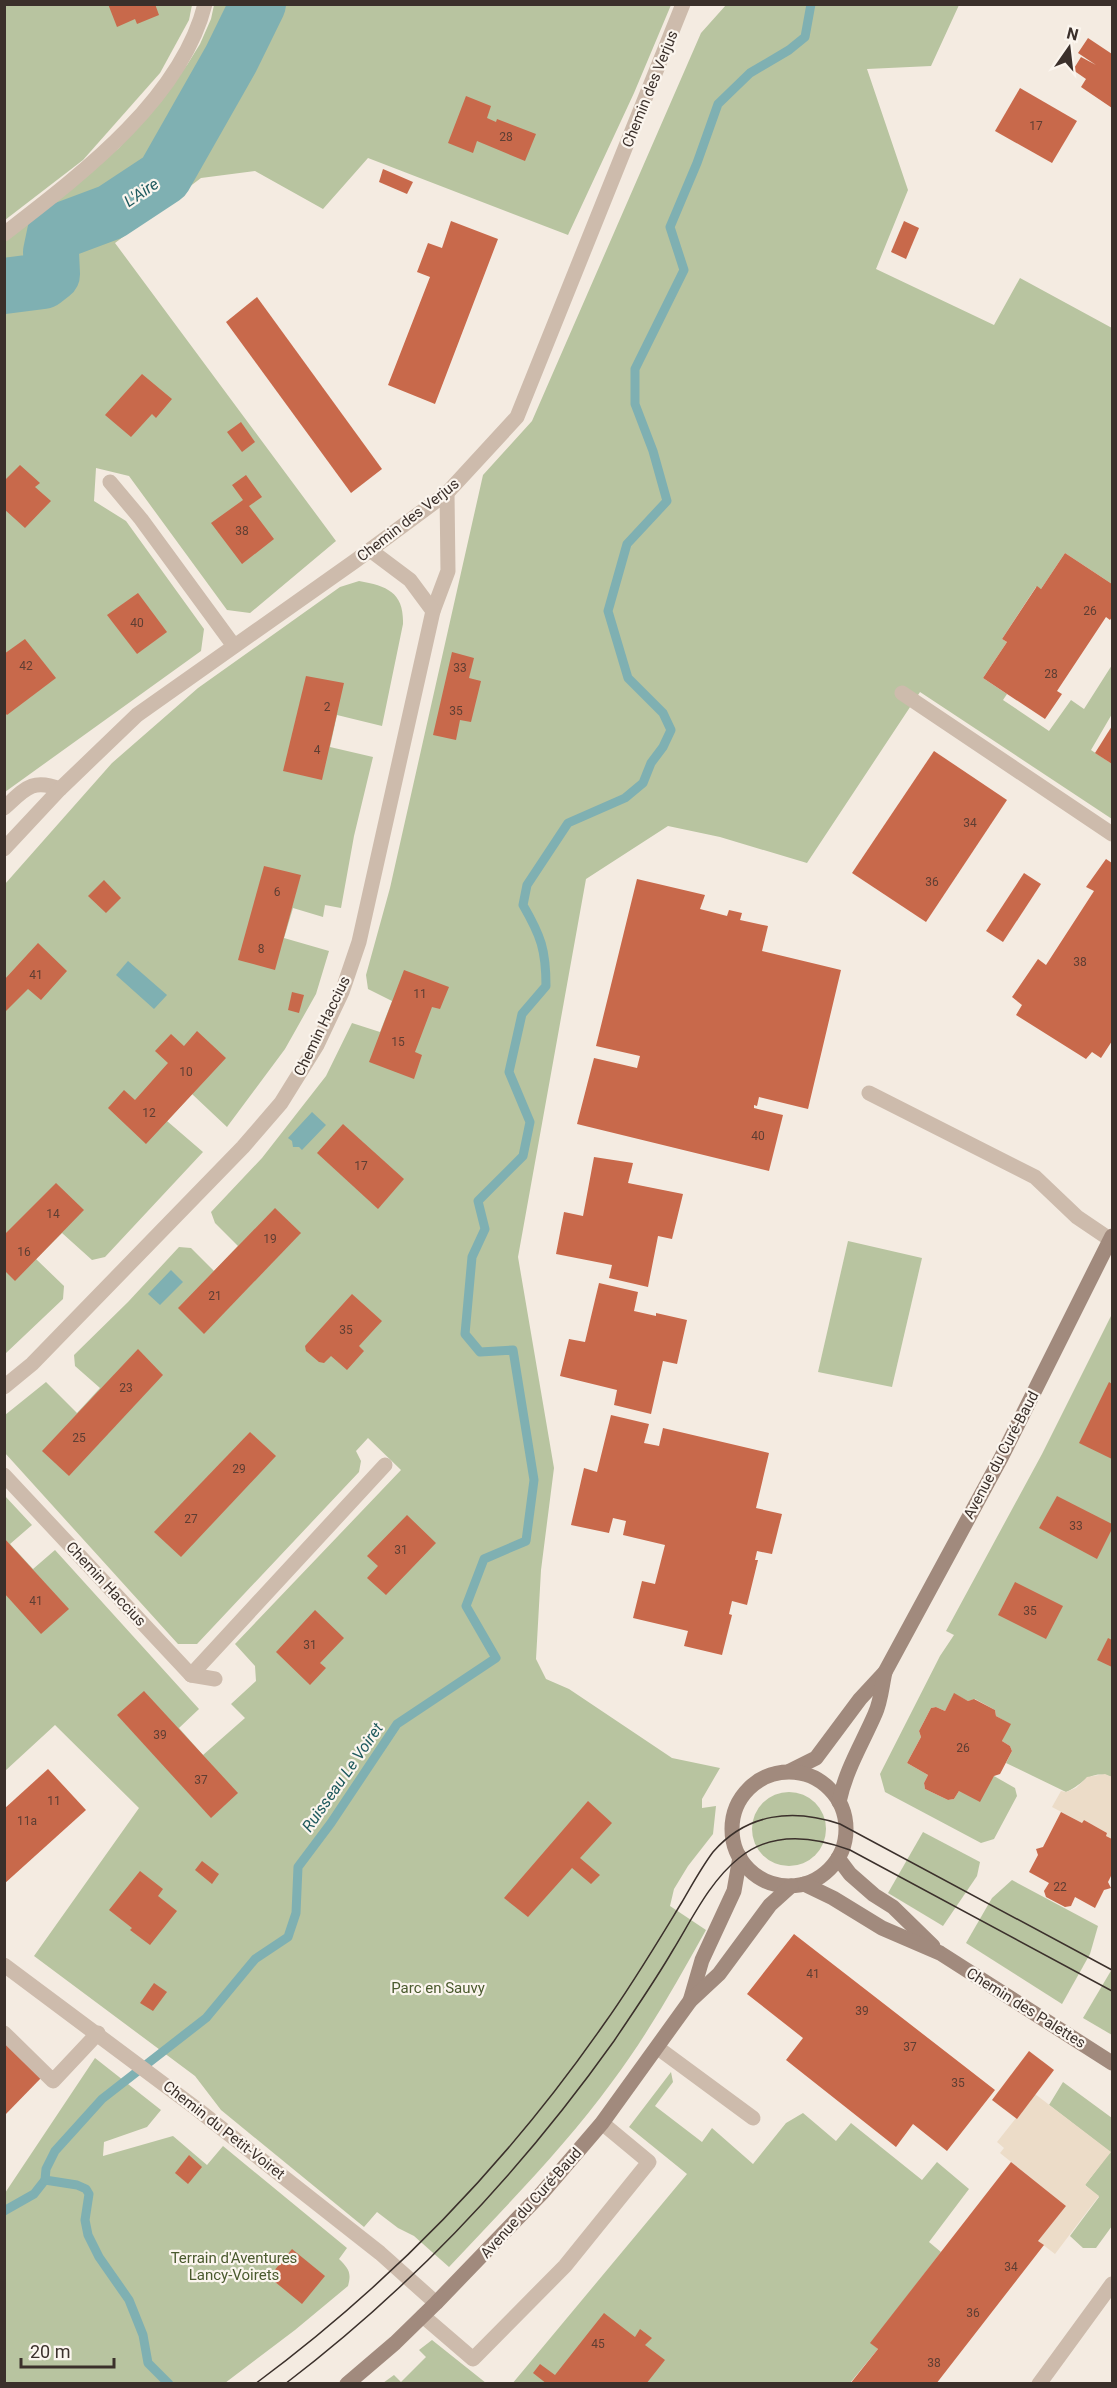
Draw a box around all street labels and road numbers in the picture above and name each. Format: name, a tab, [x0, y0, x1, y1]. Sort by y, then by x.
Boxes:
street label: Chemin des Verjus	[618, 28, 682, 150]
street label: Chemin des Verjus	[353, 475, 463, 565]
street label: Chemin Haccius	[290, 973, 354, 1079]
street label: Avenue du Curé-Baud	[960, 1388, 1042, 1522]
street label: Chemin Haccius	[62, 1538, 150, 1630]
street label: Chemin des Palettes	[963, 1964, 1089, 2052]
street label: Chemin du Petit-Voiret	[160, 2077, 288, 2183]
street label: Avenue du Curé-Baud	[477, 2144, 585, 2262]

